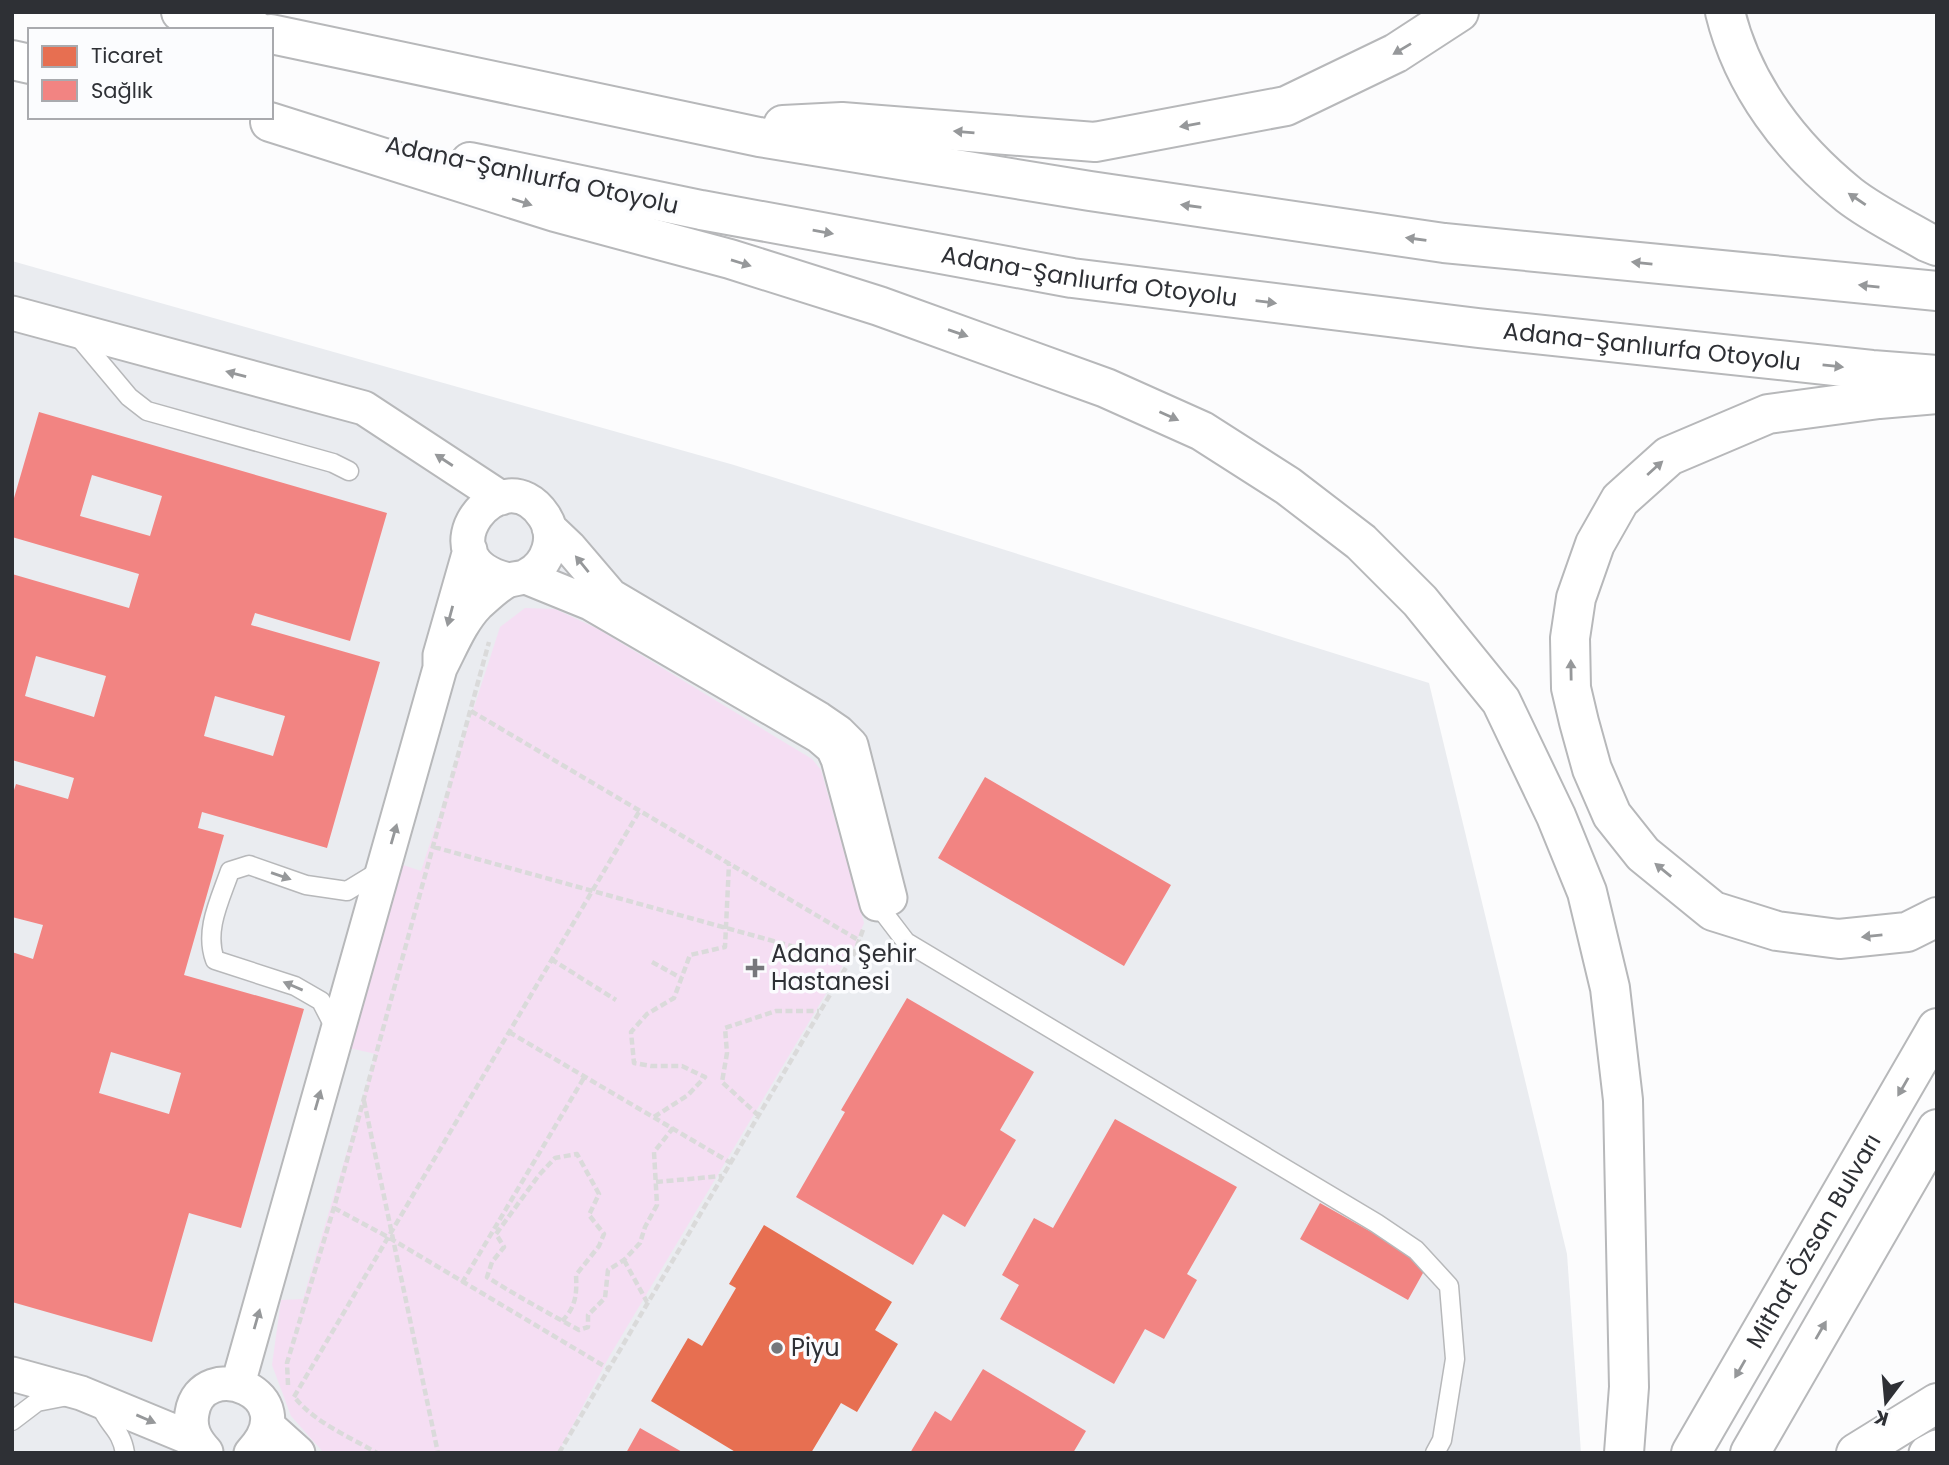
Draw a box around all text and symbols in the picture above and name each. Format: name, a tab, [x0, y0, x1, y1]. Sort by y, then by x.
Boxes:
legend	[28, 28, 273, 119]
text: Ticaret	[91, 41, 163, 70]
one-way arrow	[1393, 43, 1412, 55]
text: Sağlık	[91, 76, 153, 105]
one-way arrow	[1179, 120, 1201, 131]
one-way arrow	[953, 126, 975, 137]
street label: Adana-Şanlıurfa Otoyolu	[383, 127, 682, 222]
one-way arrow	[1847, 193, 1867, 206]
one-way arrow	[512, 197, 533, 207]
one-way arrow	[1180, 200, 1202, 211]
one-way arrow	[812, 227, 834, 238]
one-way arrow	[1405, 233, 1427, 244]
street label: Adana-Şanlıurfa Otoyolu	[939, 237, 1239, 314]
one-way arrow	[1631, 257, 1653, 268]
one-way arrow	[731, 258, 752, 268]
one-way arrow	[1858, 280, 1880, 291]
one-way arrow	[1255, 296, 1277, 307]
street label: Adana-Şanlıurfa Otoyolu	[1501, 314, 1802, 378]
one-way arrow	[947, 328, 968, 339]
one-way arrow	[1822, 361, 1844, 372]
one-way arrow	[225, 368, 247, 379]
one-way arrow	[1159, 411, 1180, 422]
one-way arrow	[434, 454, 454, 467]
one-way arrow	[1646, 460, 1664, 476]
one-way arrow	[575, 555, 590, 573]
one-way arrow	[445, 606, 455, 627]
one-way arrow	[1565, 659, 1576, 681]
one-way arrow	[389, 823, 399, 844]
one-way arrow	[1654, 863, 1672, 878]
one-way arrow	[270, 871, 291, 882]
one-way arrow	[1861, 930, 1883, 941]
place label: Adana Şehir Hastanesi	[771, 937, 917, 998]
marker: Adana Şehir Hastanesi	[745, 958, 765, 978]
one-way arrow	[282, 980, 303, 991]
one-way arrow	[1896, 1078, 1909, 1097]
one-way arrow	[314, 1089, 324, 1110]
street label: Mithat Özsan Bulvarı	[1738, 1127, 1888, 1354]
one-way arrow	[252, 1308, 262, 1329]
one-way arrow	[1814, 1320, 1826, 1340]
place label: Piyu	[791, 1331, 840, 1364]
marker: Piyu	[769, 1340, 785, 1356]
one-way arrow	[1734, 1360, 1746, 1379]
north arrow	[1851, 1367, 1921, 1437]
text: K	[1871, 1403, 1892, 1433]
one-way arrow	[136, 1414, 157, 1425]

